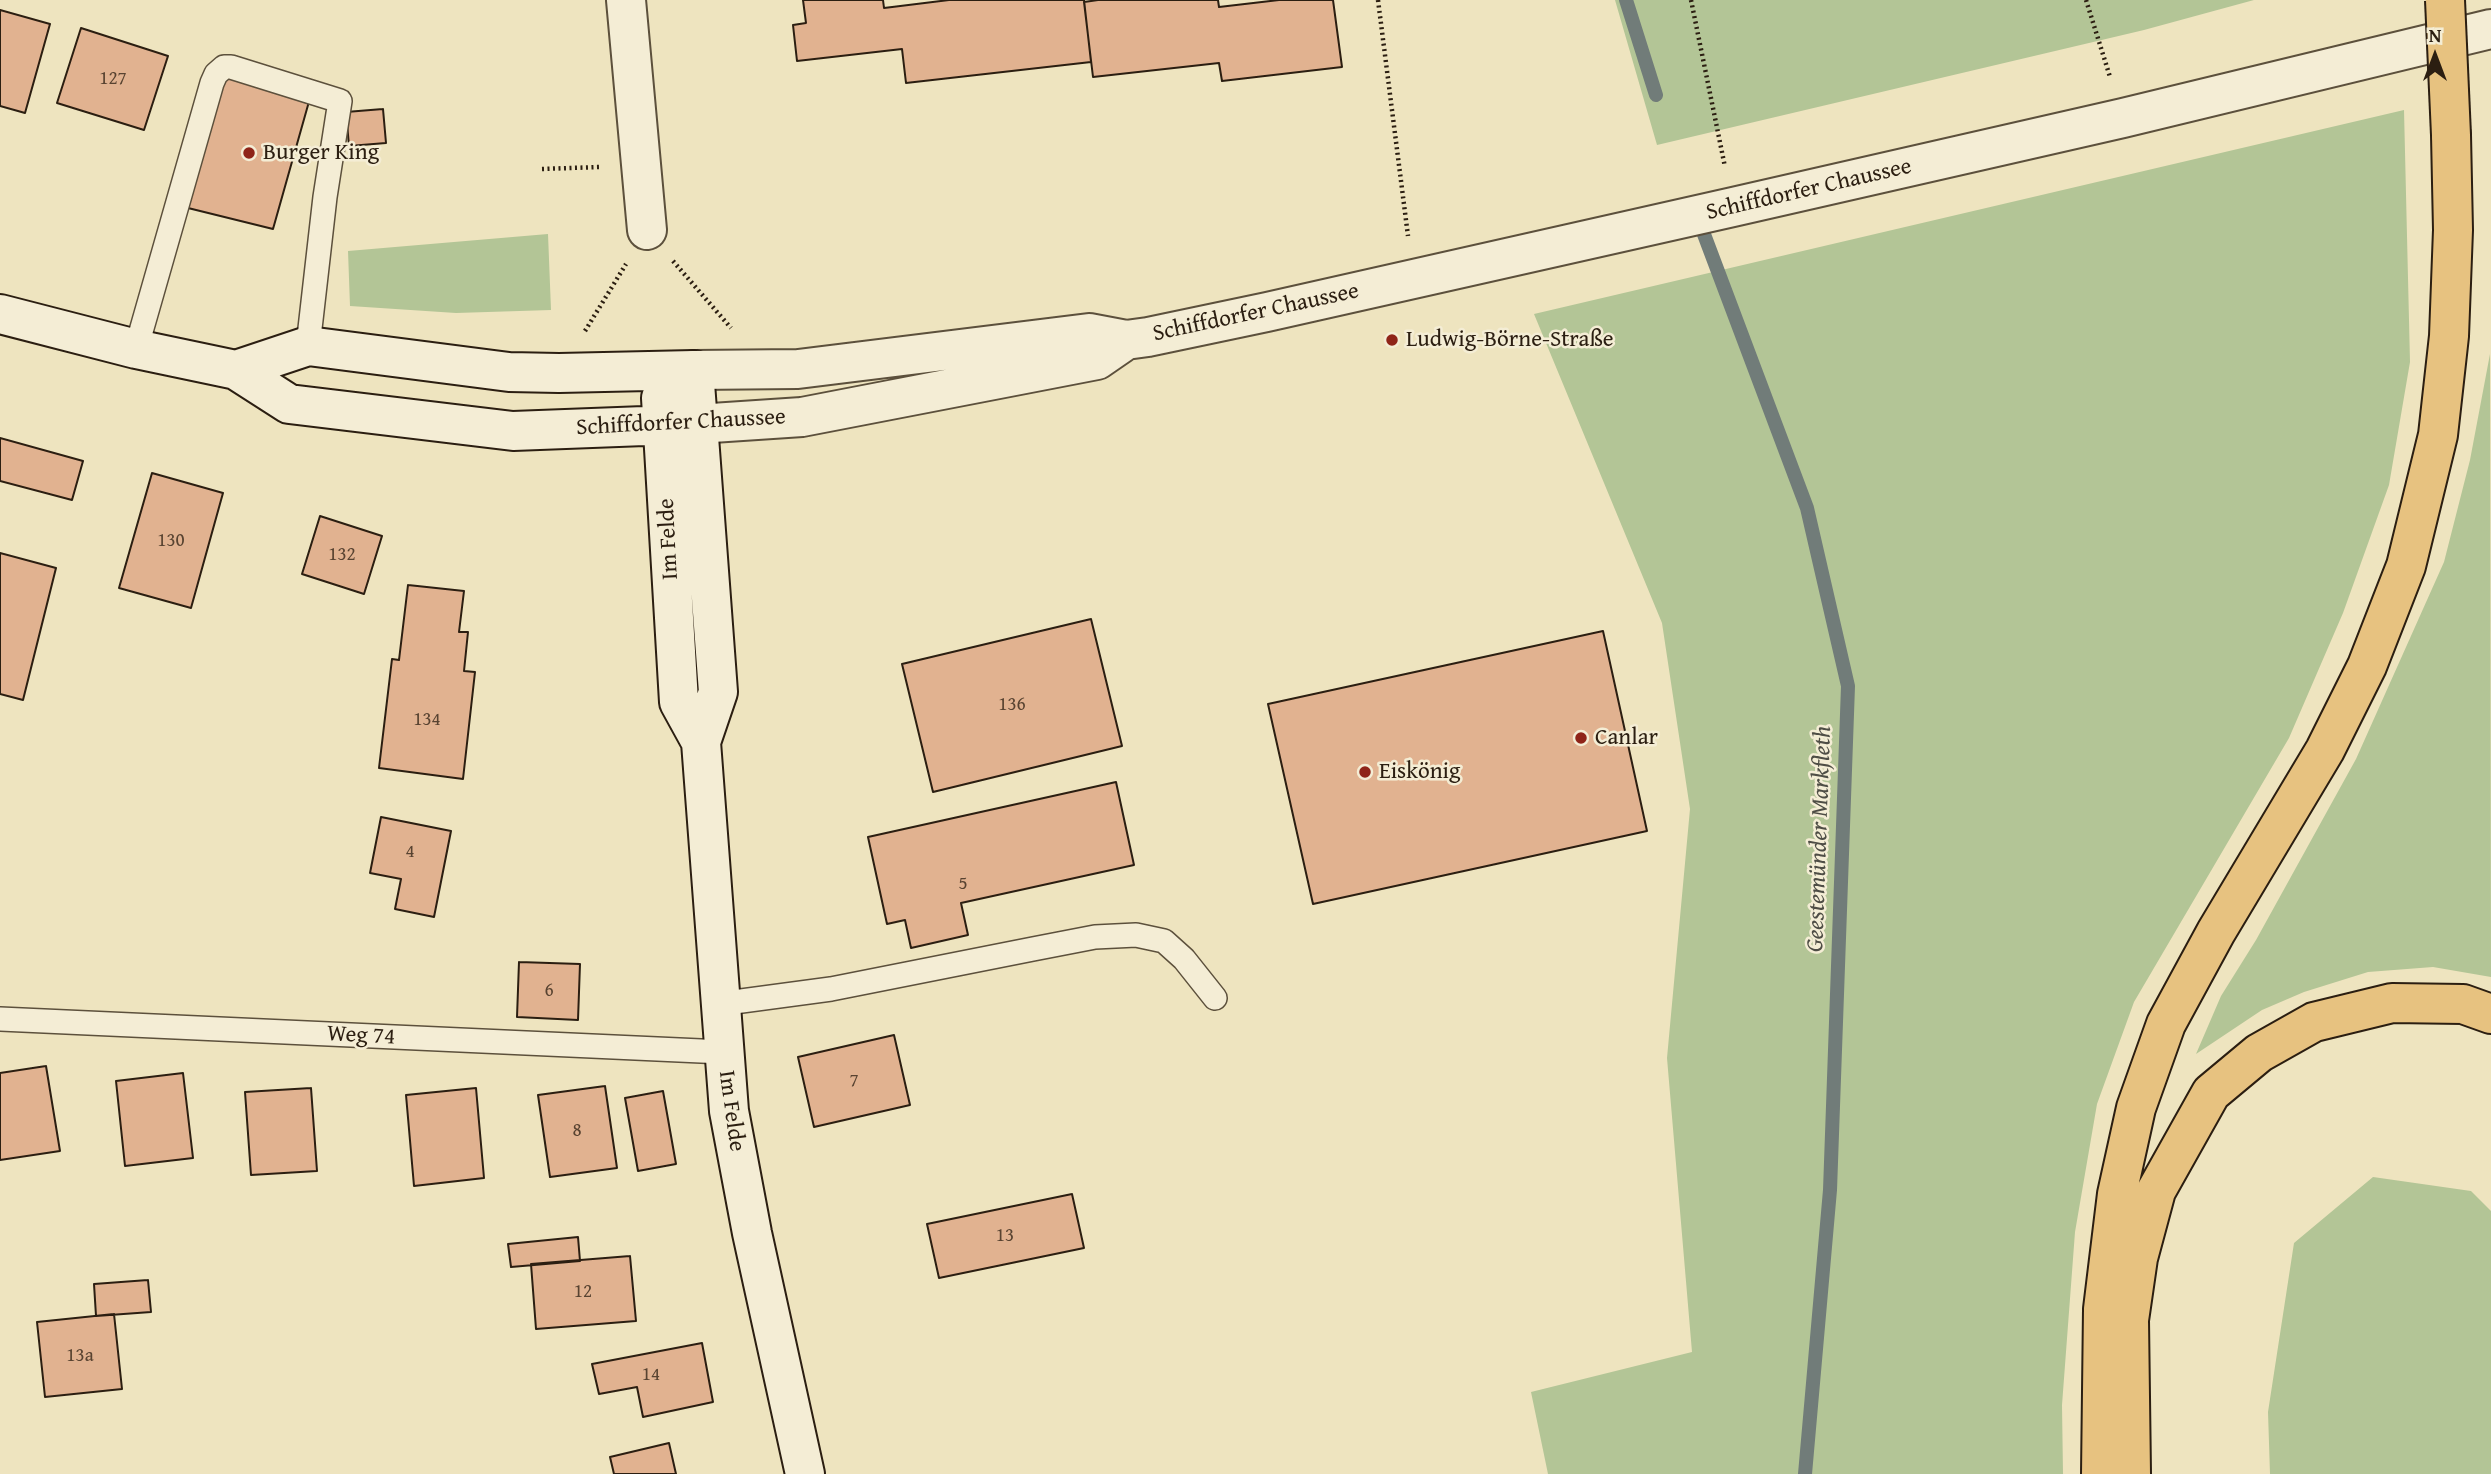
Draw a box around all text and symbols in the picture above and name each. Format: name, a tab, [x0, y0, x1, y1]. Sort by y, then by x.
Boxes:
north arrow	[2400, 21, 2470, 91]
text: N	[2429, 21, 2441, 49]
house number: 127	[99, 68, 127, 90]
place label: Burger King	[263, 139, 379, 167]
marker: Burger King	[241, 145, 257, 161]
street label: Schiffdorfer Chaussee	[1704, 153, 1914, 227]
street label: Schiffdorfer Chaussee	[1150, 278, 1362, 348]
place label: Ludwig-Börne-Straße	[1406, 326, 1614, 354]
marker: Ludwig-Börne-Straße	[1384, 332, 1400, 348]
street label: Schiffdorfer Chaussee	[575, 404, 787, 442]
street label: Im Felde	[653, 498, 685, 580]
house number: 130	[157, 530, 185, 552]
house number: 132	[328, 544, 356, 566]
house number: 136	[998, 694, 1026, 716]
house number: 134	[413, 709, 441, 731]
place label: Canlar	[1595, 724, 1658, 752]
water label: Geestemünder Markfleth	[1802, 725, 1838, 953]
marker: Canlar	[1573, 730, 1589, 746]
place label: Eiskönig	[1379, 758, 1460, 786]
marker: Eiskönig	[1357, 764, 1373, 780]
house number: 4	[405, 841, 415, 863]
house number: 5	[958, 873, 968, 895]
house number: 6	[544, 980, 554, 1002]
street label: Weg 74	[326, 1020, 396, 1052]
street label: Im Felde	[712, 1069, 750, 1153]
house number: 7	[849, 1070, 859, 1092]
house number: 8	[572, 1120, 582, 1142]
house number: 13	[996, 1225, 1014, 1247]
house number: 12	[574, 1281, 592, 1303]
house number: 13a	[66, 1345, 94, 1367]
house number: 14	[642, 1364, 660, 1386]

